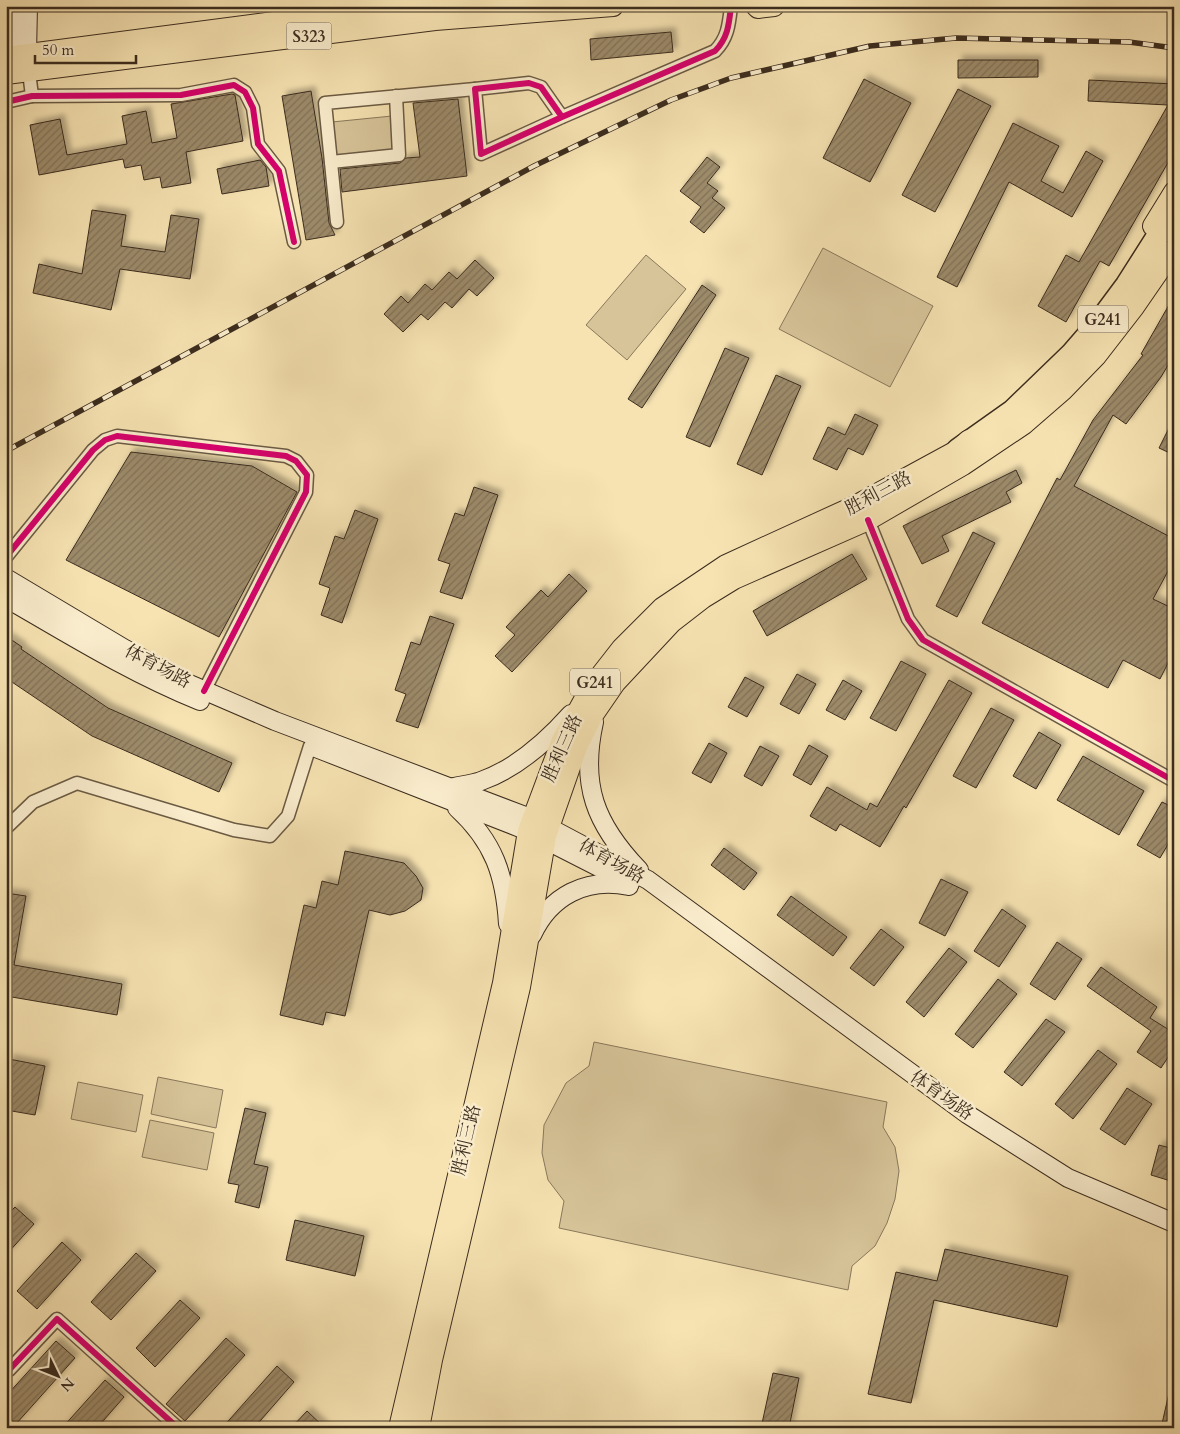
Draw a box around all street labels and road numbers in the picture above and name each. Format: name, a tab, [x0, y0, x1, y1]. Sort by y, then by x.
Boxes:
road number: S323	[286, 22, 332, 50]
road number: G241	[1078, 306, 1128, 332]
street label: 胜利三路	[841, 466, 916, 521]
street label: 体育场路	[120, 639, 195, 694]
road number: G241	[570, 669, 620, 696]
street label: 胜利三路	[536, 710, 589, 786]
street label: 体育场路	[574, 833, 649, 890]
street label: 体育场路	[905, 1065, 978, 1126]
street label: 胜利三路	[446, 1102, 487, 1178]

